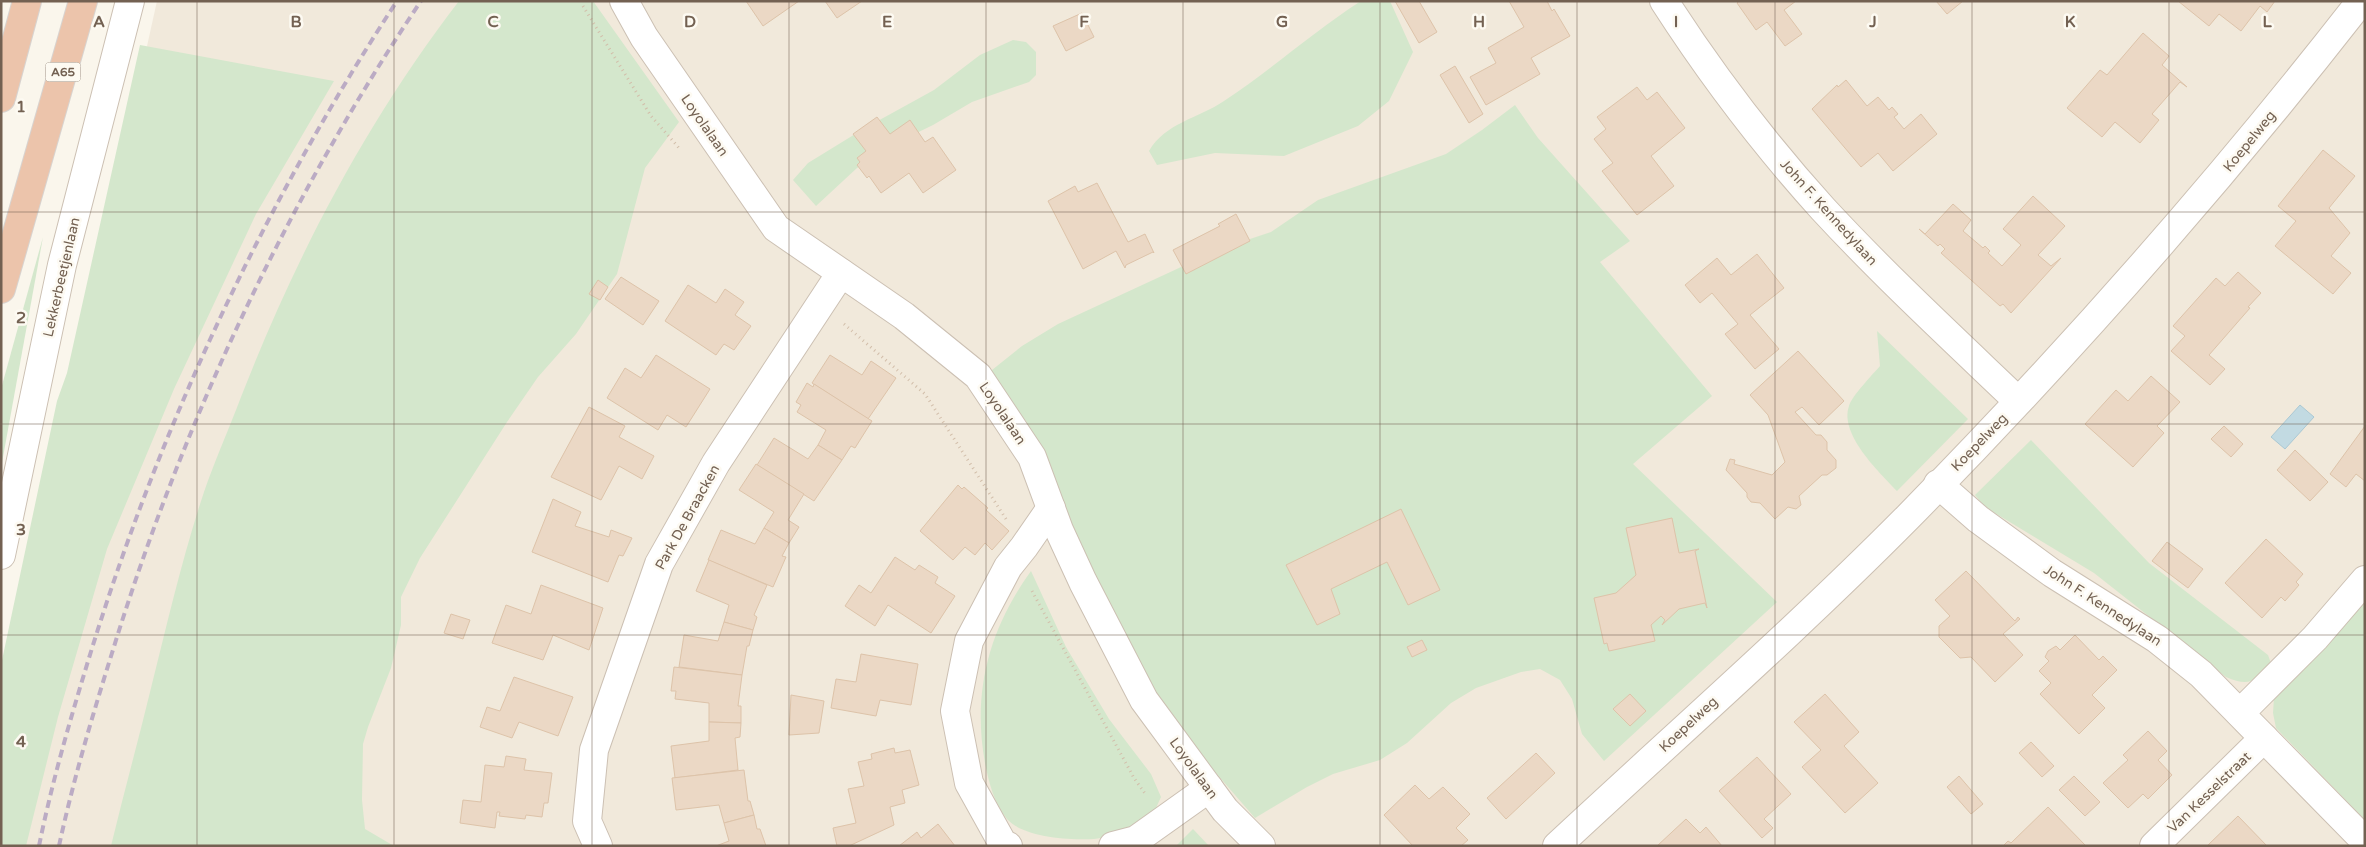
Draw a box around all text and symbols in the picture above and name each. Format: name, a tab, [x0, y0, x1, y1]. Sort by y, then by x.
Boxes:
text: A	[93, 12, 105, 32]
text: B	[290, 12, 302, 32]
text: C	[487, 12, 499, 32]
text: D	[684, 12, 696, 32]
text: E	[882, 12, 892, 32]
text: F	[1079, 12, 1089, 32]
text: G	[1276, 12, 1288, 32]
text: H	[1473, 12, 1485, 32]
text: I	[1674, 12, 1678, 32]
text: J	[1868, 12, 1877, 32]
text: K	[2065, 12, 2076, 32]
text: L	[2262, 12, 2272, 32]
road number: A65	[46, 62, 80, 82]
street label: Loyolalaan	[677, 91, 732, 159]
text: 1	[16, 97, 26, 117]
street label: Koepelweg	[2220, 107, 2279, 175]
street label: John F. Kennedylaan	[1777, 156, 1881, 269]
street label: Lekkerbeetjenlaan	[39, 216, 84, 339]
text: 2	[16, 308, 26, 328]
street label: Loyolalaan	[976, 379, 1030, 448]
street label: Koepelweg	[1948, 410, 2011, 475]
street label: Park De Braacken	[652, 462, 723, 573]
text: 3	[16, 520, 26, 540]
street label: John F. Kennedylaan	[2041, 561, 2165, 650]
street label: Koepelweg	[1656, 693, 1721, 756]
text: 4	[16, 732, 26, 752]
street label: Loyolalaan	[1166, 734, 1221, 802]
street label: Van Kesselstraat	[2164, 748, 2255, 836]

